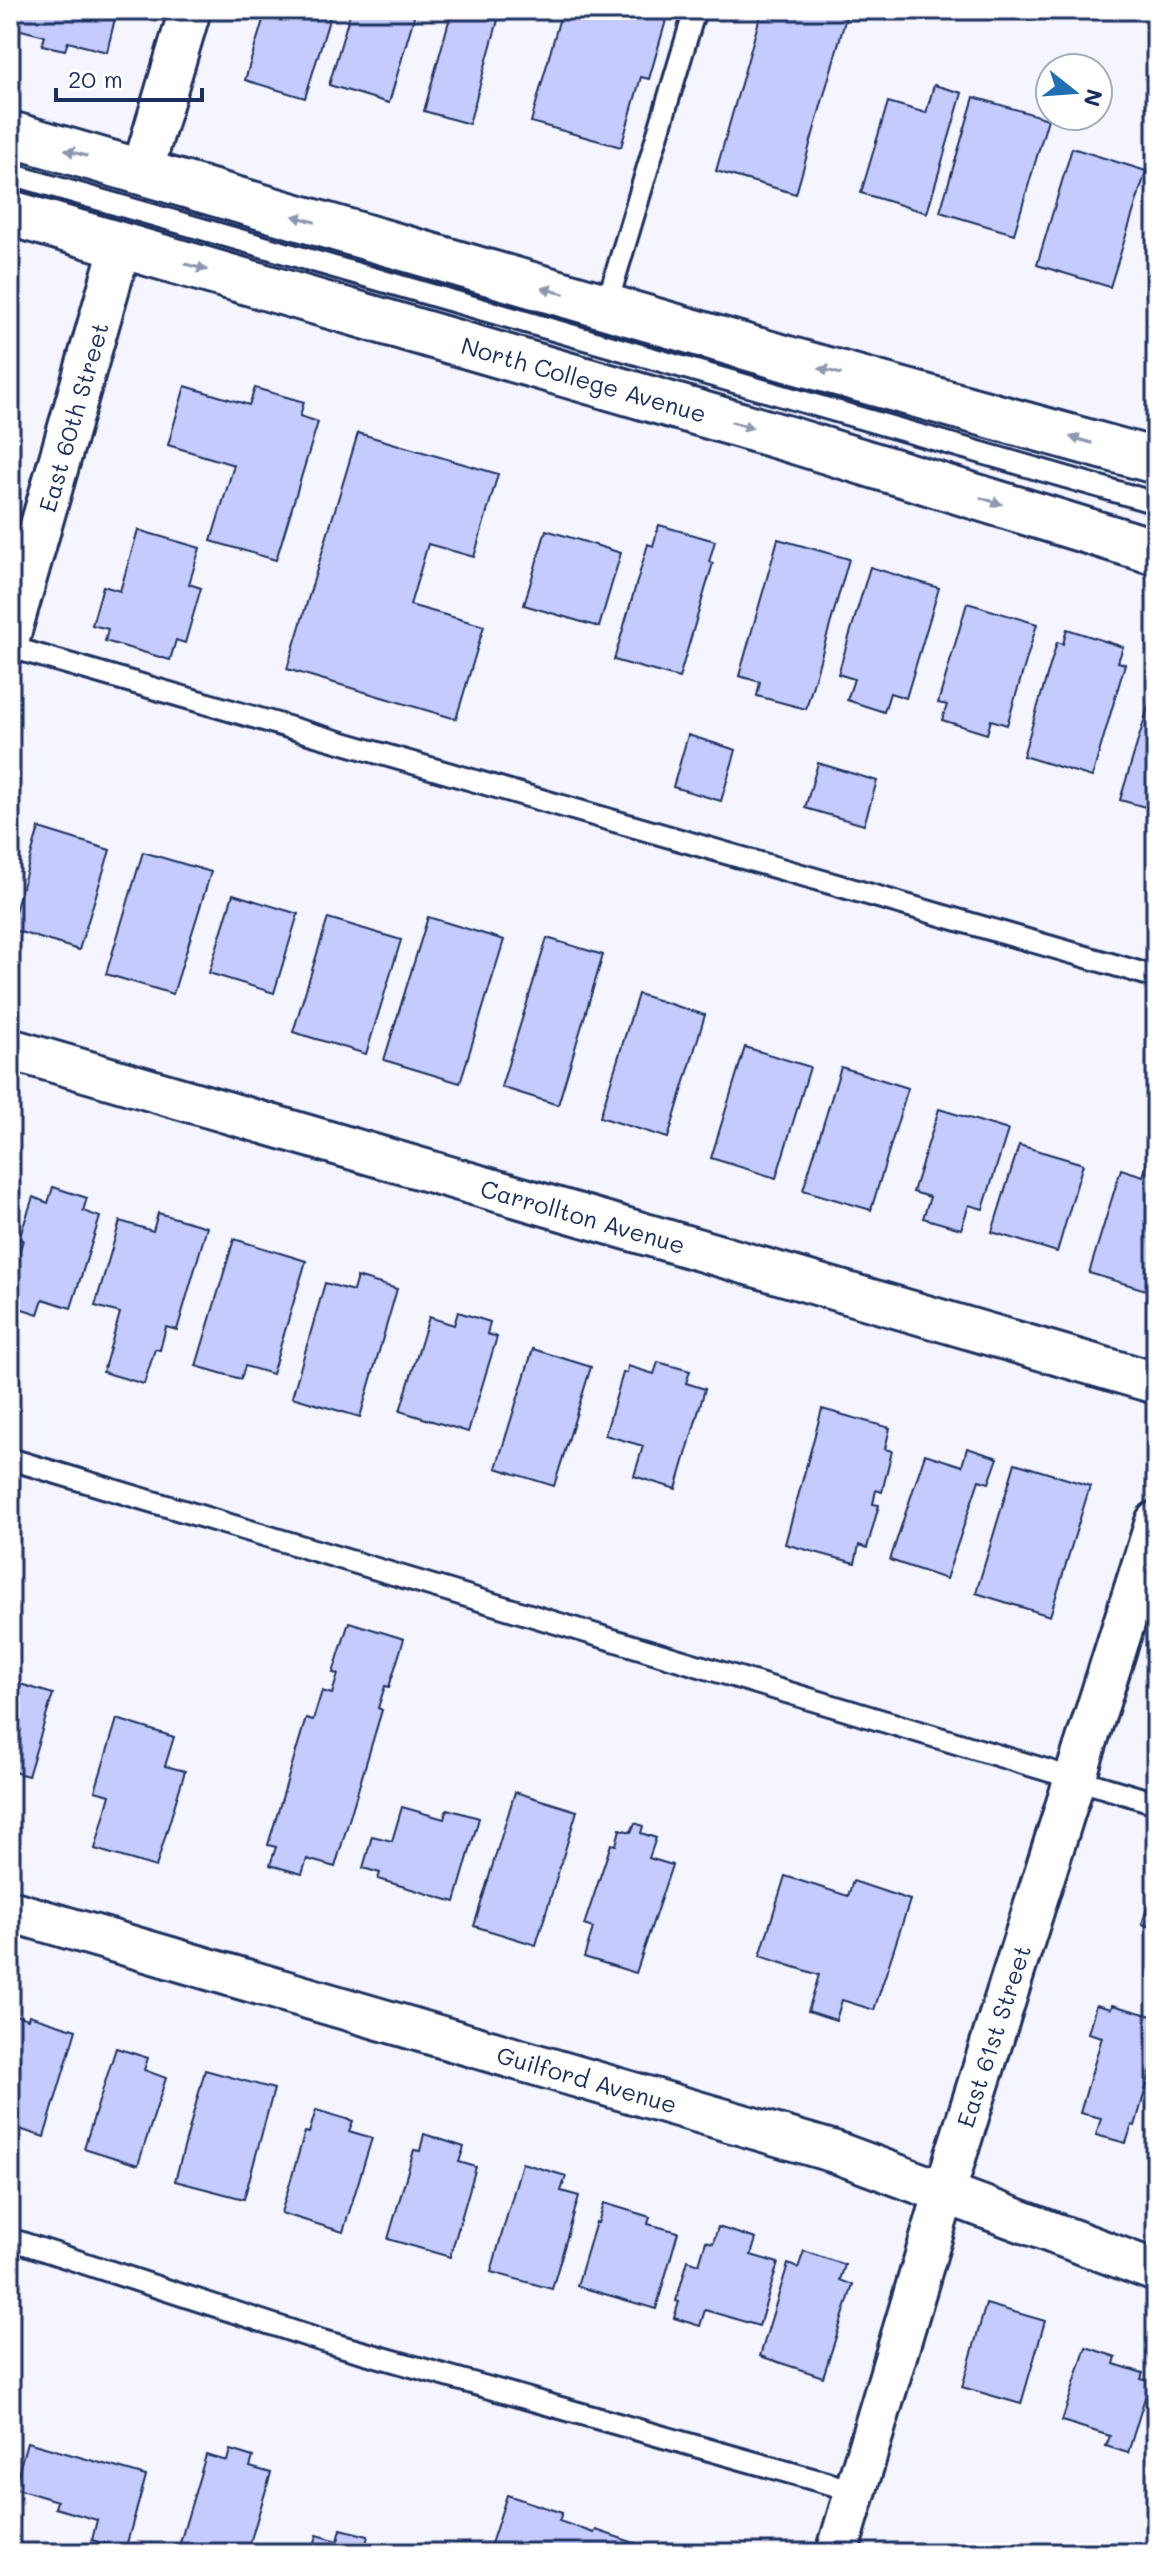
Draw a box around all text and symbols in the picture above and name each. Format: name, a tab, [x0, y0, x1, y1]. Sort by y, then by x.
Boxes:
scale bar	[56, 52, 202, 102]
north arrow	[1034, 52, 1114, 132]
text: 20 m	[68, 63, 123, 94]
text: N	[1077, 86, 1110, 110]
one-way arrow	[64, 146, 88, 159]
one-way arrow	[291, 212, 315, 225]
one-way arrow	[185, 261, 209, 274]
one-way arrow	[541, 284, 565, 297]
street label: East 60th Street	[31, 318, 115, 516]
street label: North College Avenue	[458, 329, 710, 429]
one-way arrow	[818, 364, 843, 376]
one-way arrow	[730, 419, 754, 432]
one-way arrow	[1068, 434, 1093, 446]
one-way arrow	[979, 495, 1003, 508]
street label: Carrollton Avenue	[477, 1172, 689, 1260]
street label: East 61st Street	[949, 1941, 1037, 2131]
street label: Guilford Avenue	[493, 2038, 681, 2120]

